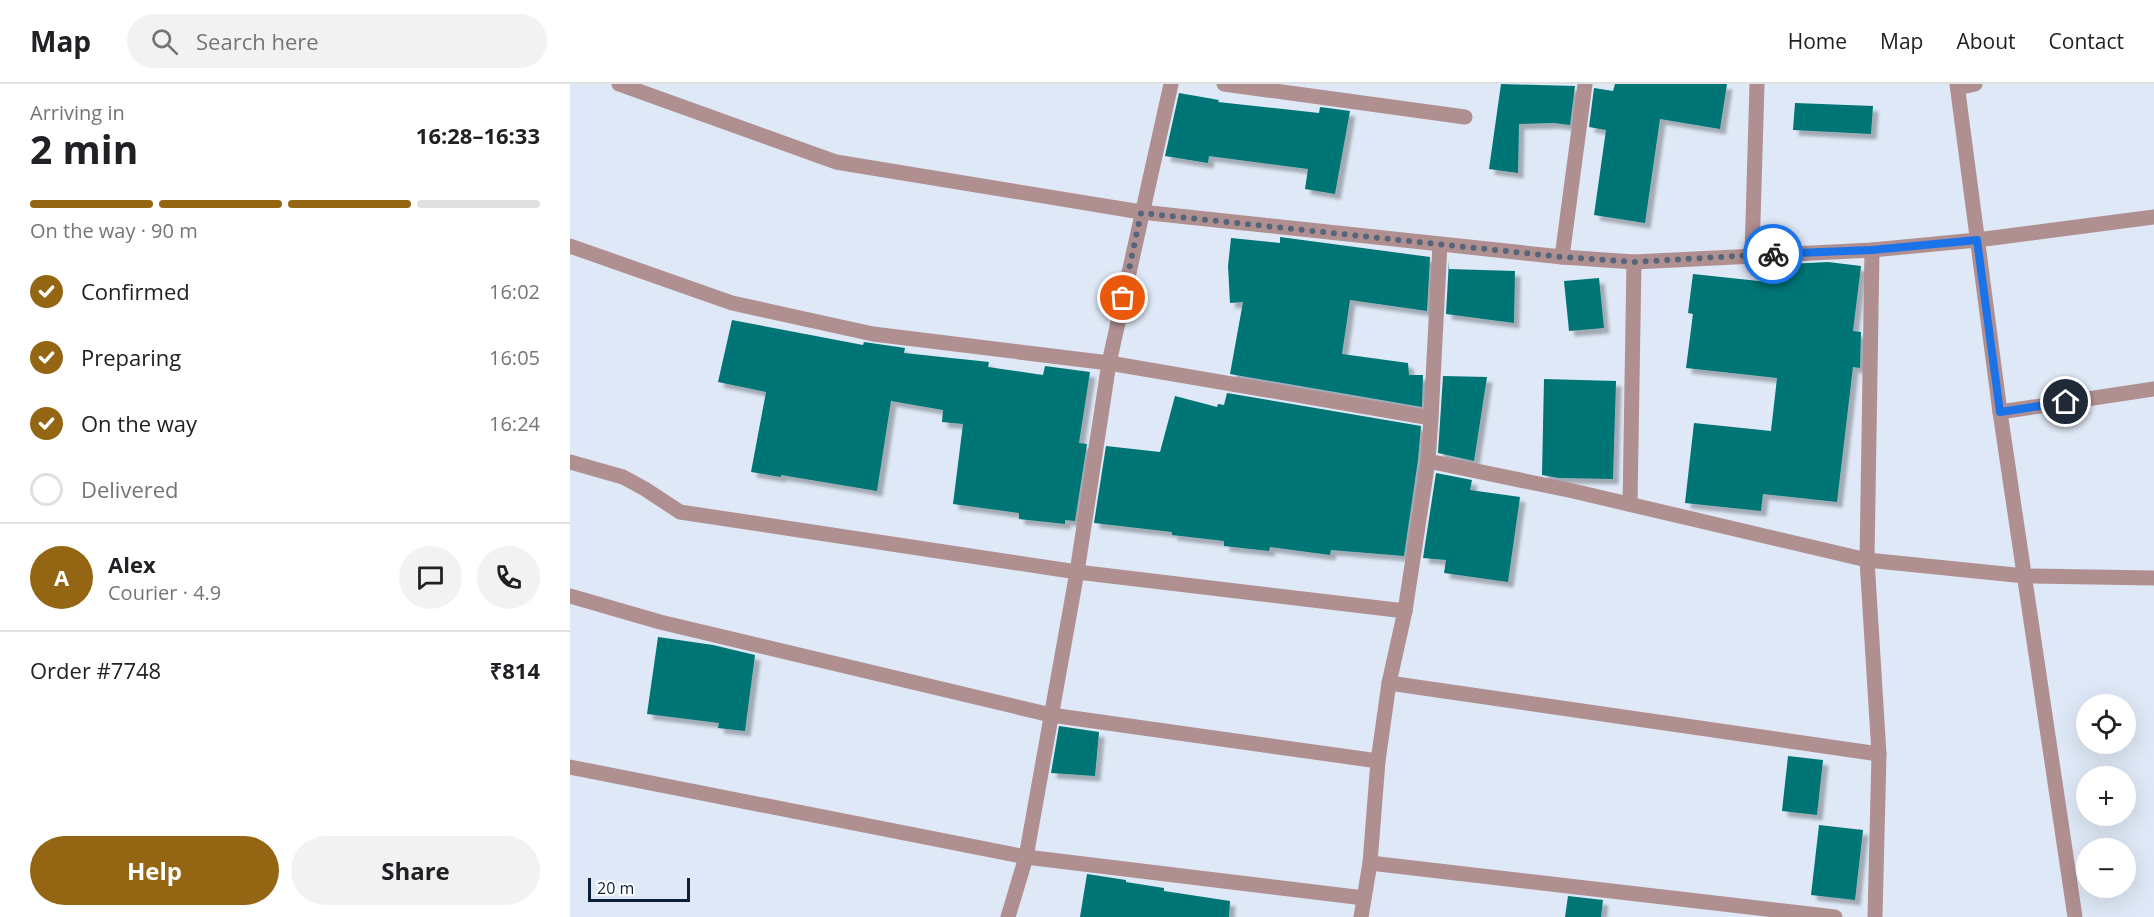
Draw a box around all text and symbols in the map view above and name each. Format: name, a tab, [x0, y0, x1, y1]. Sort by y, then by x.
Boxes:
search box	[127, 14, 547, 68]
text: Map	[30, 22, 91, 60]
icon: search	[148, 25, 181, 58]
text: Search here	[196, 26, 319, 56]
text: Home	[1788, 27, 1847, 55]
text: Map	[1880, 27, 1923, 55]
text: About	[1956, 27, 2016, 55]
text: Contact	[2049, 27, 2124, 55]
text: Arriving in	[30, 99, 125, 126]
text: 16:28–16:33	[416, 120, 540, 150]
text: 2 min	[30, 122, 138, 175]
text: On the way · 90 m	[30, 217, 198, 244]
courier	[1743, 224, 1803, 284]
icon: bike	[1757, 238, 1790, 271]
pin	[1097, 272, 1148, 323]
icon: check	[30, 275, 63, 308]
text: Confirmed	[81, 276, 190, 306]
text: 16:02	[489, 278, 540, 305]
icon: bag	[1106, 281, 1139, 314]
icon: check	[30, 341, 63, 374]
text: Preparing	[81, 342, 181, 372]
text: 16:05	[489, 344, 540, 371]
pin	[2040, 376, 2091, 427]
icon: home	[2049, 385, 2082, 418]
icon: check	[30, 407, 63, 440]
text: On the way	[81, 408, 197, 438]
text: 16:24	[489, 410, 540, 437]
text: Delivered	[81, 474, 179, 504]
button: chat	[399, 546, 462, 609]
button: phone	[477, 546, 540, 609]
text: Alex	[108, 549, 156, 579]
text: A	[54, 562, 69, 592]
text: Courier · 4.9	[108, 579, 221, 606]
text: Order #7748	[30, 655, 161, 685]
text: ₹814	[490, 655, 540, 685]
map controls	[2076, 694, 2136, 898]
button: locate	[2076, 694, 2136, 754]
button: +	[2076, 766, 2136, 826]
button: Help	[30, 836, 279, 905]
button: Share	[291, 836, 540, 905]
button: −	[2076, 838, 2136, 898]
scale bar	[588, 875, 690, 902]
text: 20 m	[597, 877, 634, 899]

